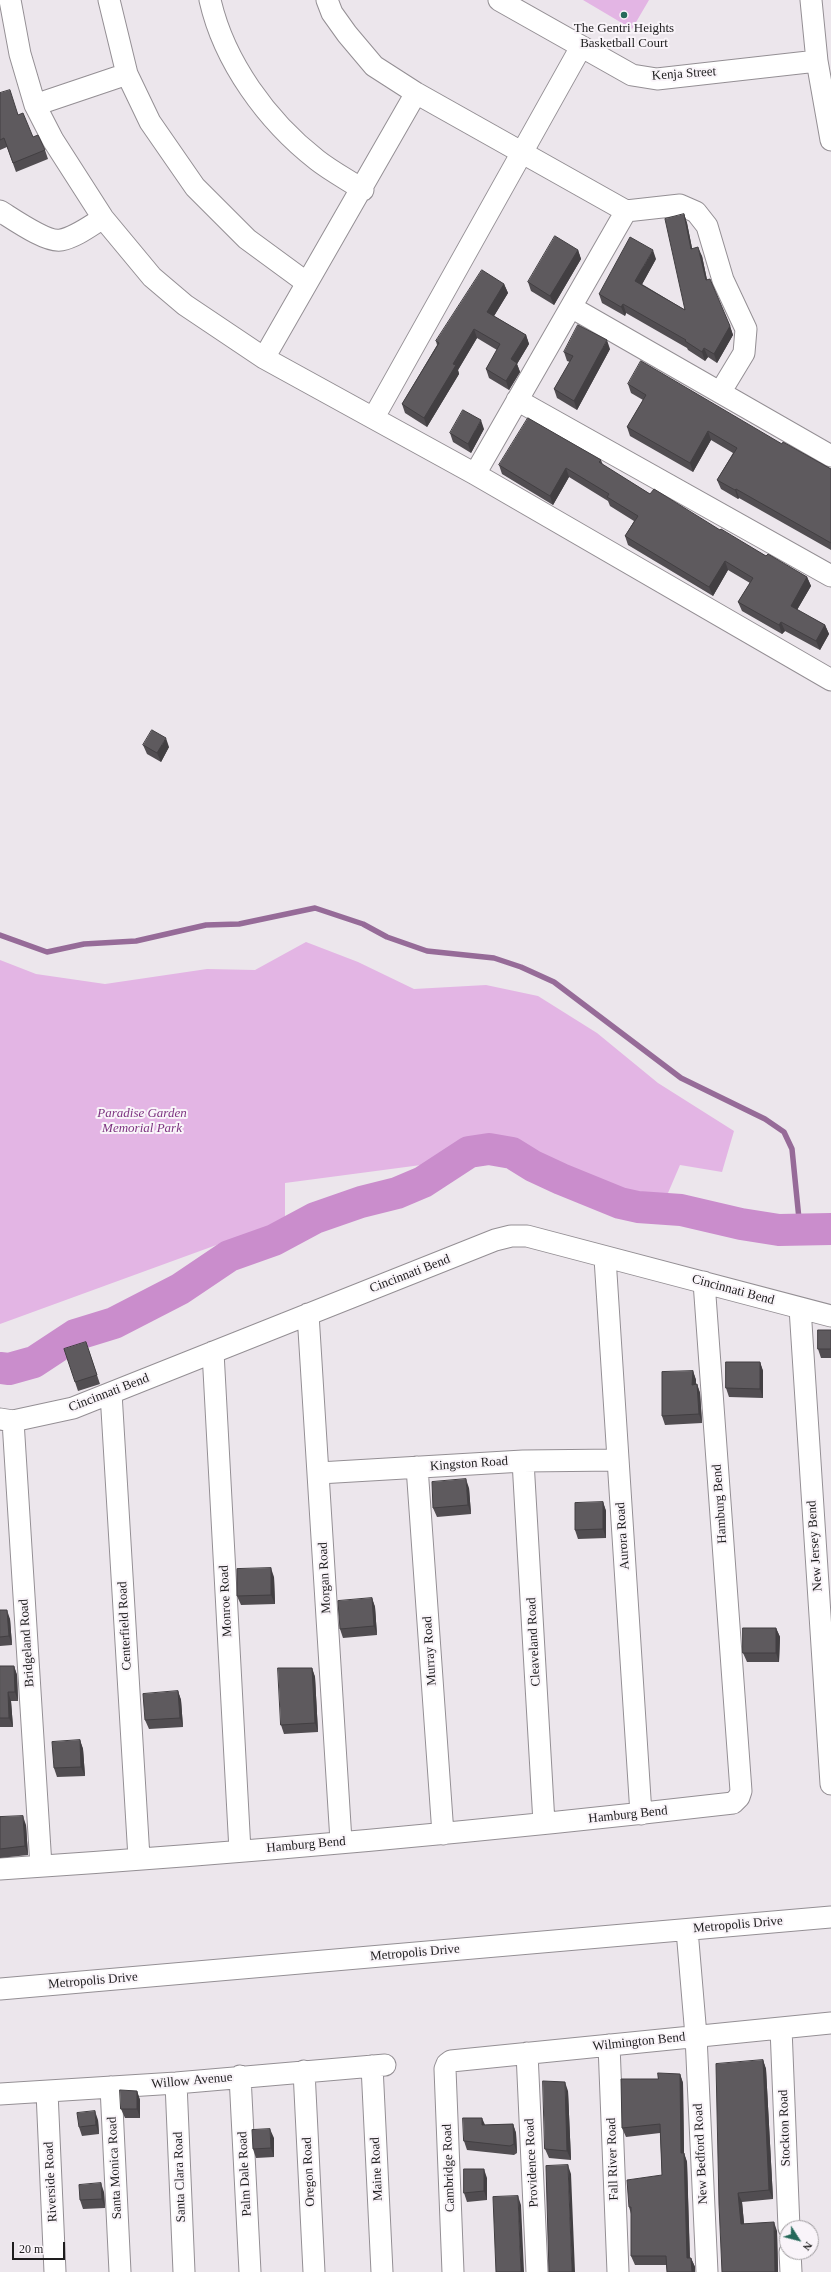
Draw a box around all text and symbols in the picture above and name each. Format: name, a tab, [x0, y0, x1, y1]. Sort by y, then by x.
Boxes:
marker: The Gentri Heights Basketball Court	[619, 10, 629, 20]
place label: The Gentri Heights Basketball Court	[574, 21, 674, 52]
street label: Kenja Street	[651, 64, 717, 84]
park label: Paradise Garden Memorial Park	[97, 1106, 187, 1137]
street label: Cincinnati Bend	[368, 1252, 452, 1296]
street label: Cincinnati Bend	[690, 1271, 776, 1309]
street label: Cincinnati Bend	[67, 1371, 151, 1415]
street label: Kingston Road	[429, 1453, 509, 1475]
street label: Hamburg Bend	[709, 1464, 731, 1544]
street label: New Jersey Bend	[804, 1500, 826, 1592]
street label: Aurora Road	[613, 1502, 633, 1570]
street label: Morgan Road	[315, 1542, 335, 1614]
street label: Monroe Road	[216, 1565, 236, 1637]
street label: Centerfield Road	[115, 1581, 135, 1671]
street label: Cleaveland Road	[524, 1597, 544, 1687]
street label: Bridgeland Road	[16, 1598, 38, 1688]
street label: Murray Road	[420, 1616, 440, 1686]
street label: Hamburg Bend	[588, 1803, 668, 1827]
street label: Hamburg Bend	[266, 1834, 346, 1856]
street label: Metropolis Drive	[693, 1913, 783, 1937]
street label: Metropolis Drive	[370, 1941, 460, 1965]
street label: Metropolis Drive	[48, 1969, 138, 1993]
street label: Wilmington Bend	[592, 2029, 686, 2055]
street label: Willow Avenue	[151, 2070, 233, 2092]
street label: Stockton Road	[776, 2089, 794, 2167]
street label: New Bedford Road	[691, 2103, 711, 2205]
street label: Santa Monica Road	[105, 2116, 125, 2220]
street label: Fall River Road	[604, 2117, 622, 2201]
street label: Providence Road	[522, 2118, 542, 2208]
street label: Cambridge Road	[440, 2124, 458, 2212]
street label: Santa Clara Road	[171, 2131, 189, 2223]
street label: Palm Dale Road	[235, 2131, 255, 2217]
street label: Oregon Road	[299, 2137, 319, 2207]
street label: Maine Road	[368, 2137, 386, 2201]
street label: Riverside Road	[41, 2141, 61, 2223]
north arrow	[779, 2220, 819, 2260]
scale bar	[14, 2234, 67, 2260]
text: N	[801, 2240, 815, 2253]
text: 20 m	[19, 2242, 43, 2256]

